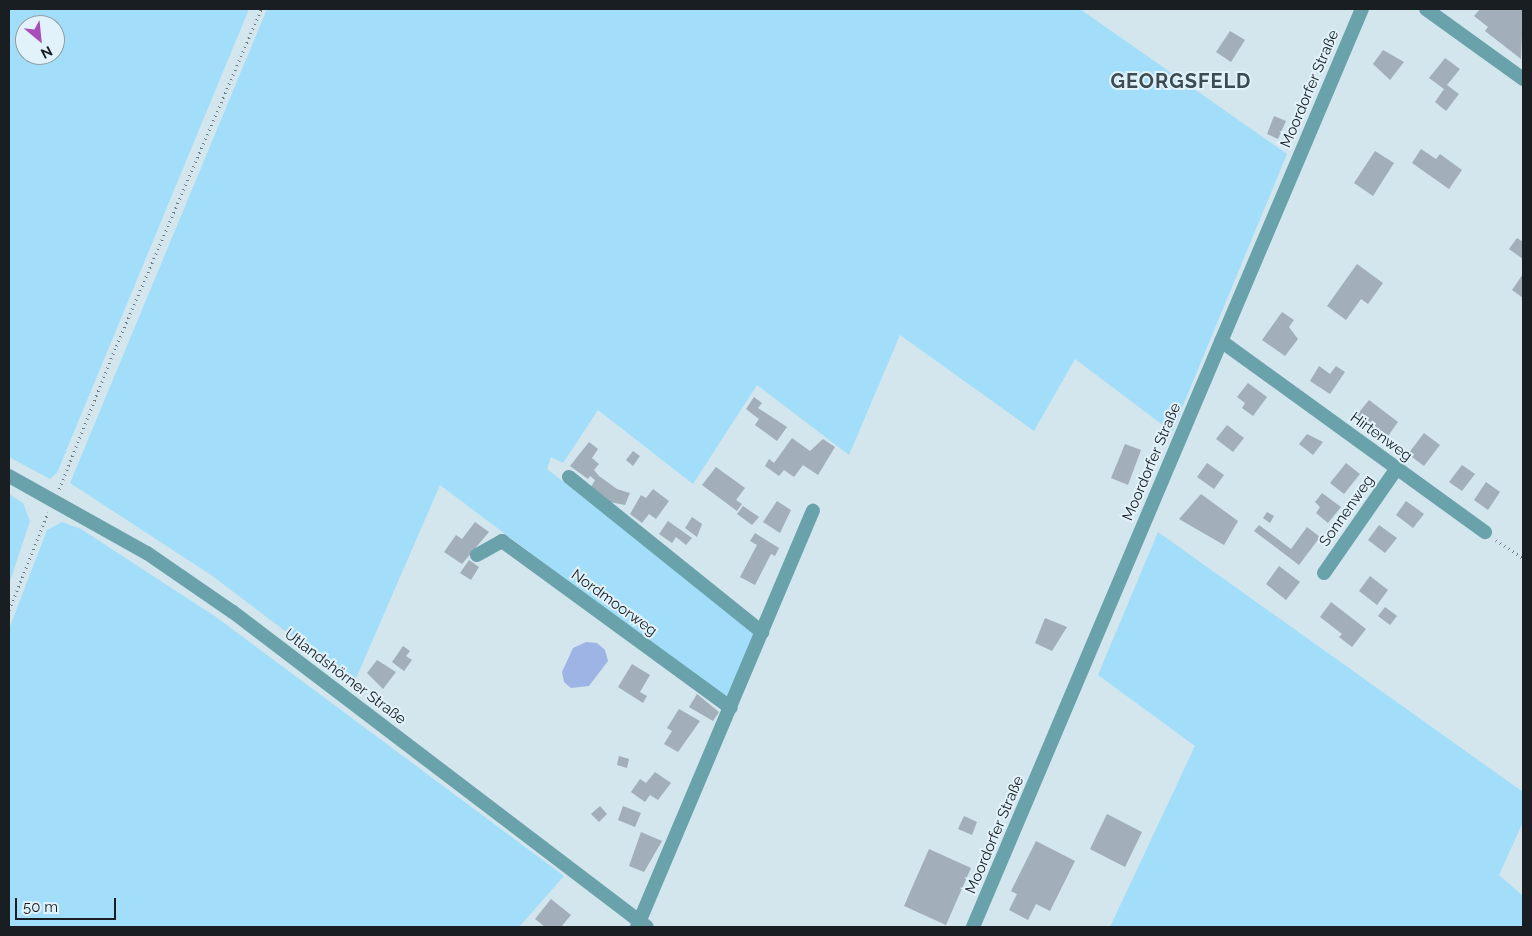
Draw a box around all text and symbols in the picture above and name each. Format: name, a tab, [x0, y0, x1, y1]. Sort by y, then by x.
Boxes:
north arrow	[15, 15, 65, 65]
street label: Moordorfer Straße	[1277, 27, 1343, 151]
text: N	[38, 43, 55, 62]
district label: GEORGSFELD	[1109, 69, 1253, 93]
street label: Moordorfer Straße	[1119, 400, 1185, 524]
street label: Hirtenweg	[1347, 409, 1415, 465]
street label: Sonnenweg	[1316, 472, 1378, 550]
street label: Nordmoorweg	[568, 566, 660, 640]
street label: Utlandshörner Straße	[281, 625, 409, 729]
street label: Moordorfer Straße	[962, 773, 1028, 897]
scale bar	[18, 888, 119, 920]
text: 50 m	[23, 898, 58, 916]

